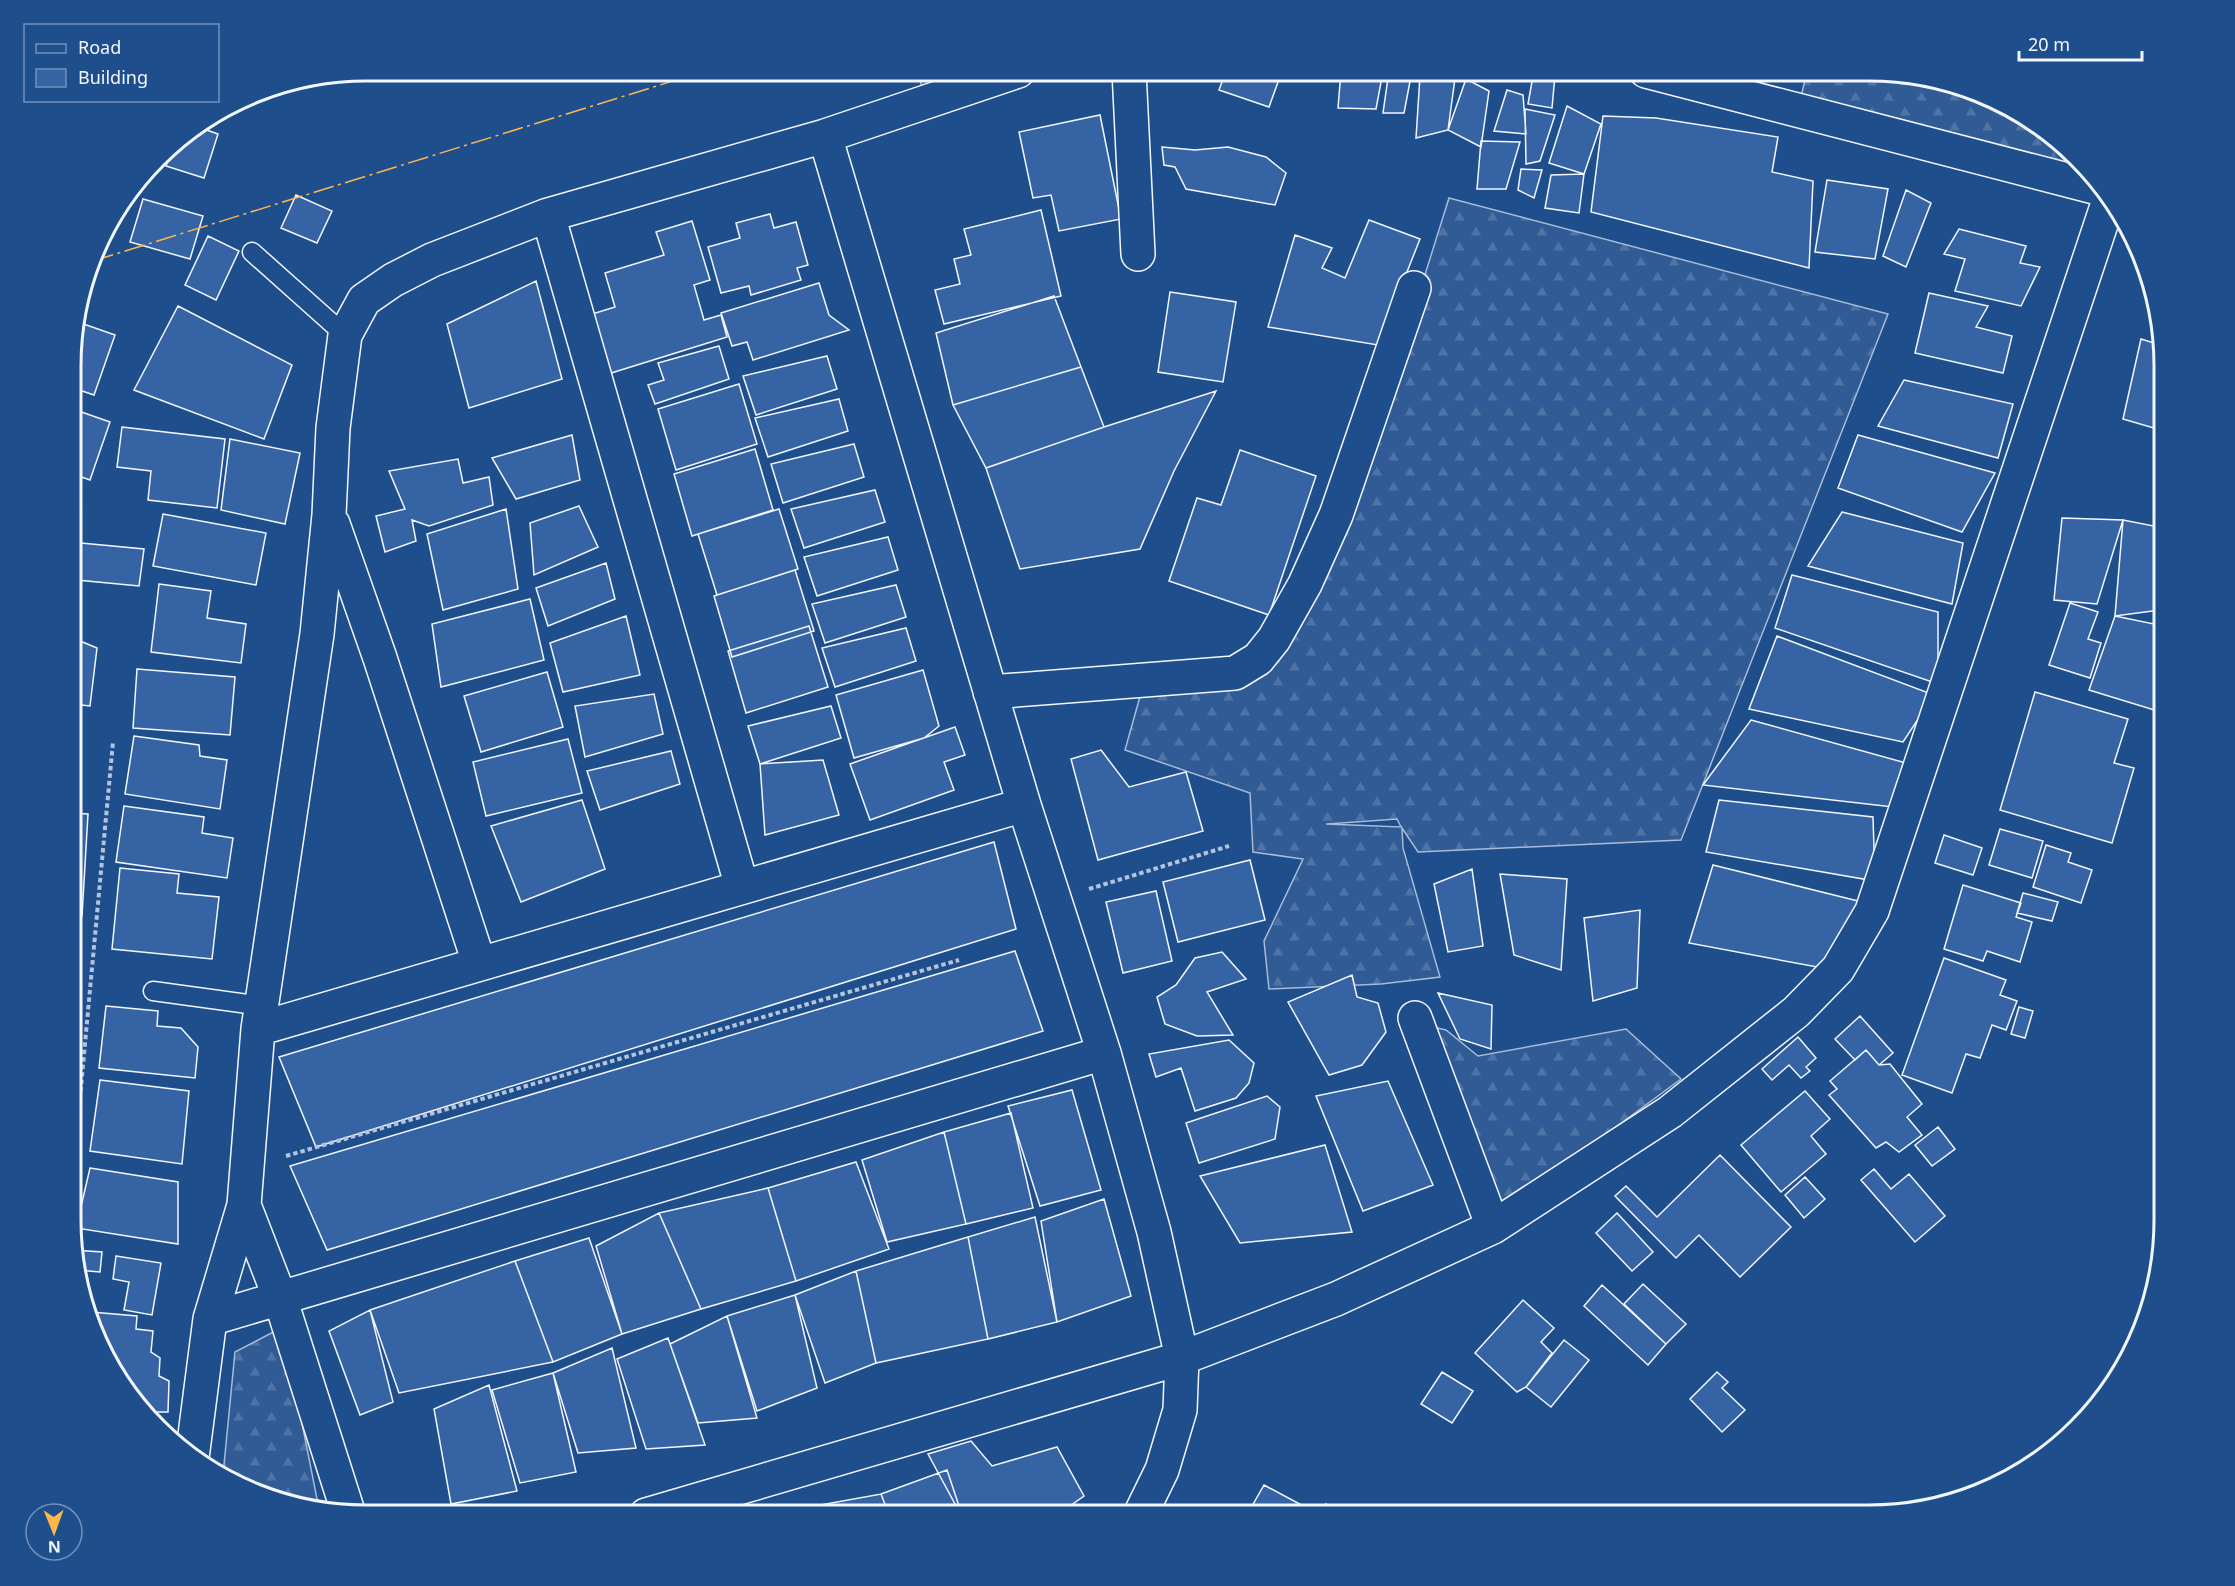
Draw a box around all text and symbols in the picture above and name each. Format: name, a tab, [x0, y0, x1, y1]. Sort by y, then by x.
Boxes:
legend	[24, 24, 219, 102]
scale bar	[2019, 24, 2142, 62]
text: 20 m	[2028, 32, 2070, 56]
text: Road	[78, 35, 121, 59]
text: Building	[78, 65, 148, 89]
north arrow	[24, 1502, 84, 1562]
text: N	[48, 1536, 61, 1558]

